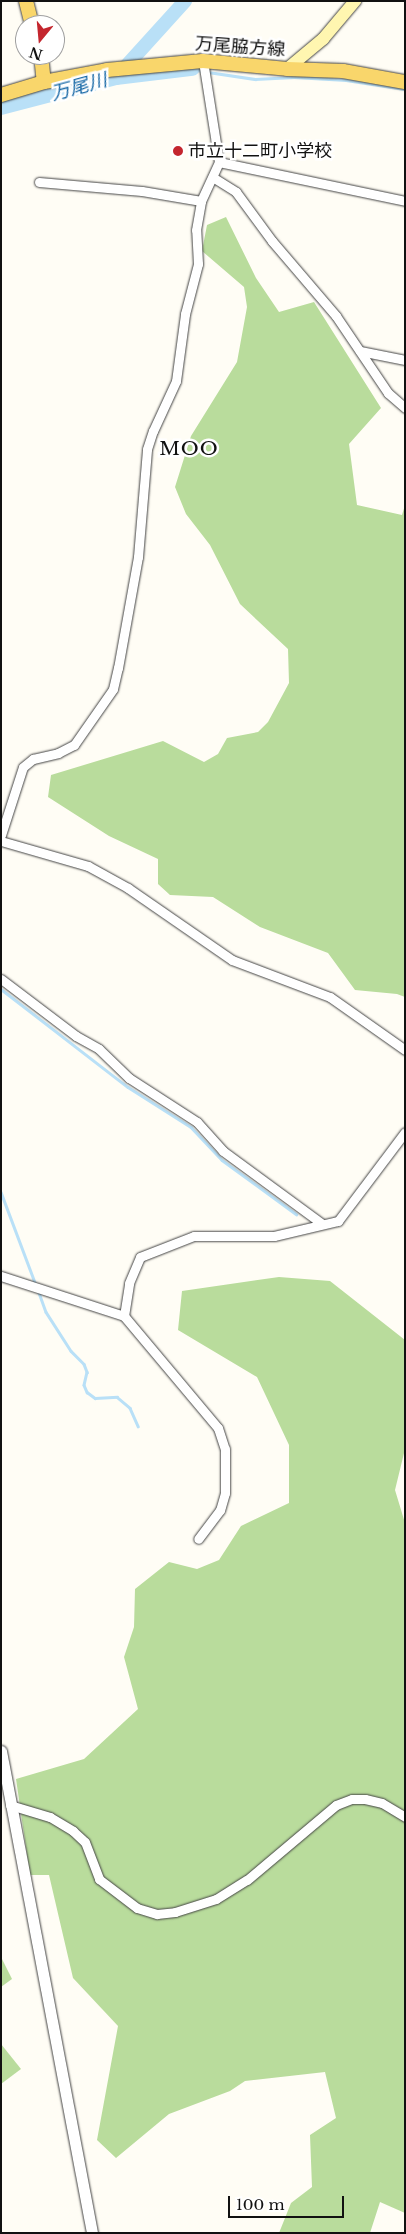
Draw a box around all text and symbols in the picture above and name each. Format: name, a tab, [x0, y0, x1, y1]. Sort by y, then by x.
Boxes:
north arrow	[15, 15, 65, 65]
street label: 万尾脇方線	[194, 33, 286, 61]
text: N	[27, 43, 45, 64]
water label: 万尾川	[49, 69, 109, 105]
place label: 市立十二町小学校	[188, 140, 332, 162]
marker: 市立十二町小学校	[172, 145, 184, 157]
district label: MOO	[159, 438, 219, 460]
scale bar	[231, 2186, 347, 2218]
text: 100 m	[236, 2195, 285, 2214]

